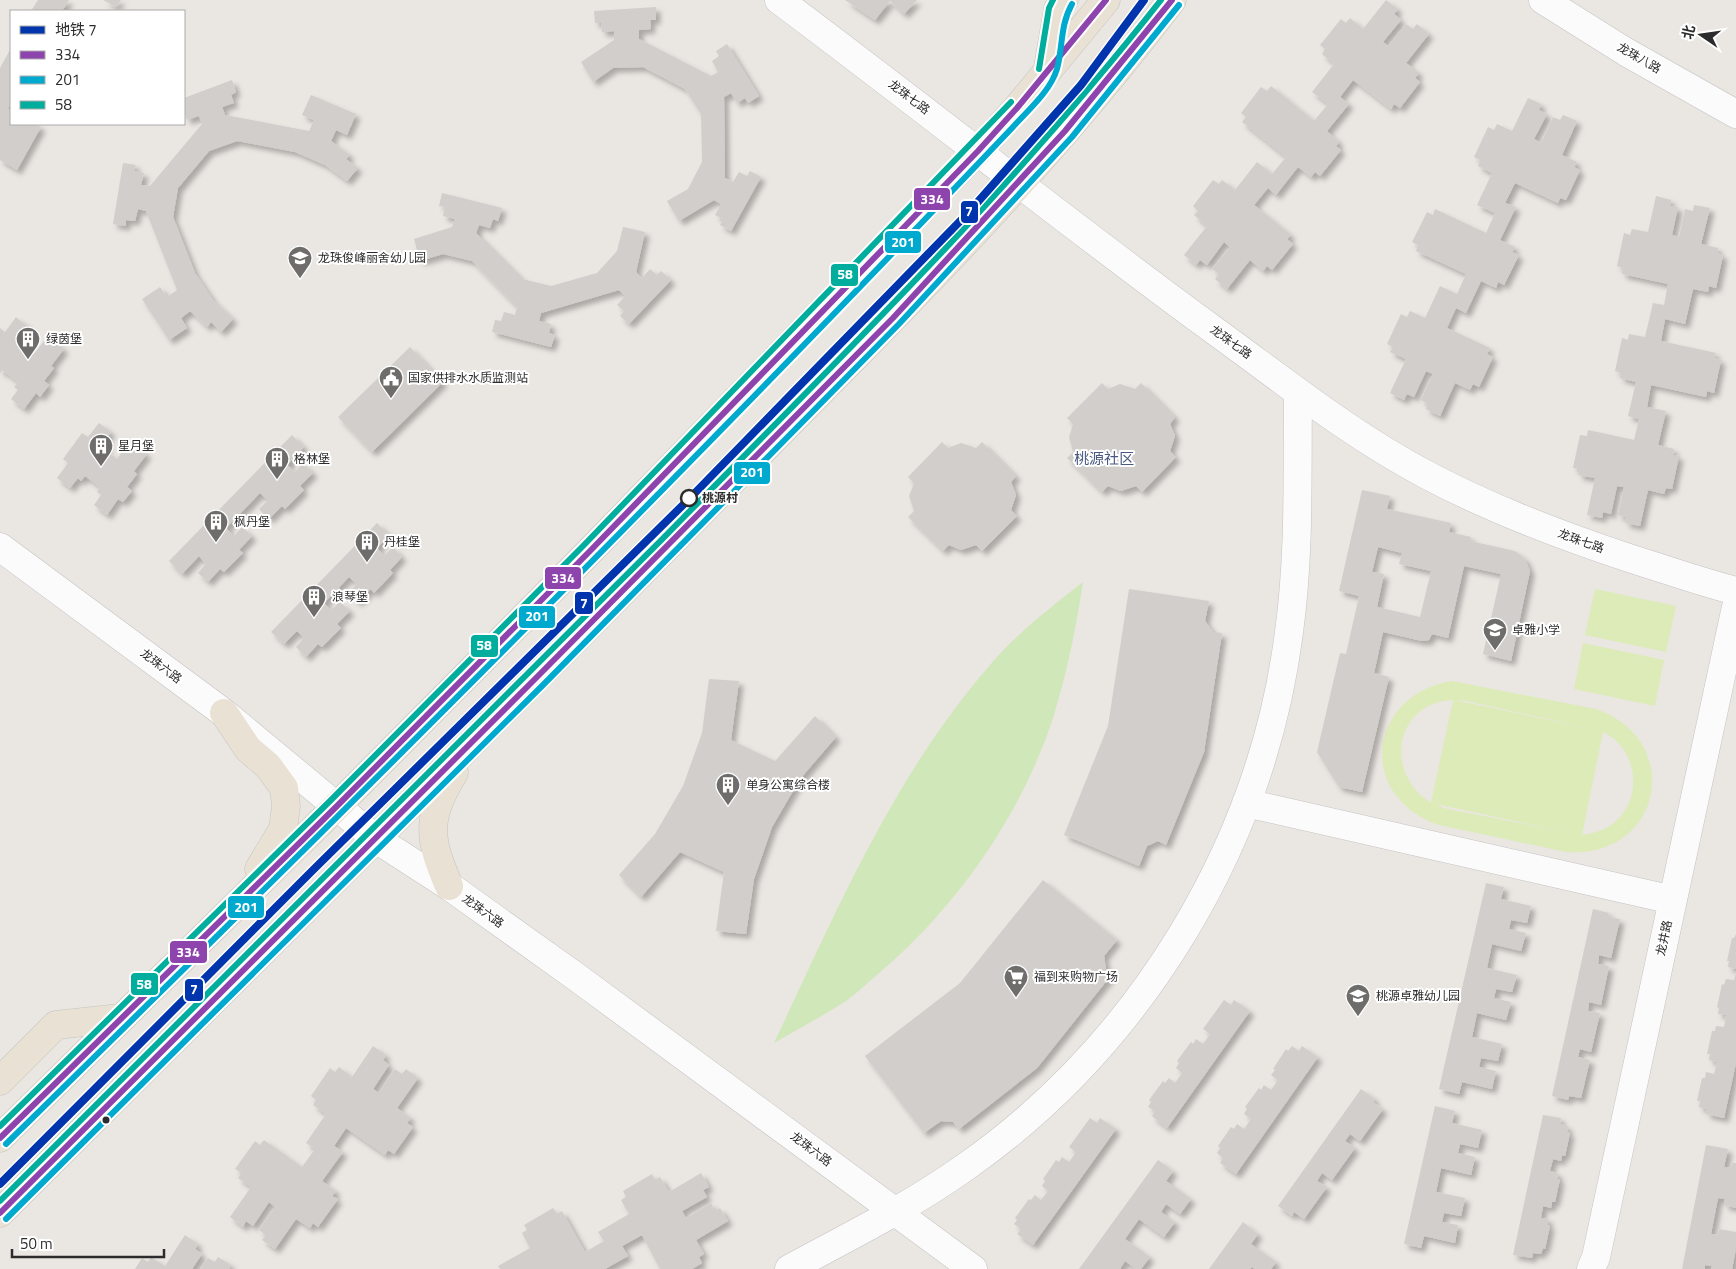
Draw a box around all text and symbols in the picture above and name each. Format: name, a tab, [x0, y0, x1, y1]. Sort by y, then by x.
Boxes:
legend	[10, 10, 185, 125]
north arrow	[1676, 10, 1726, 60]
text: 地铁 7	[55, 18, 97, 41]
text: 北	[1676, 23, 1700, 41]
street label: 龙珠八路	[1614, 37, 1665, 78]
text: 334	[55, 43, 80, 66]
text: 201	[55, 68, 80, 91]
street label: 龙珠七路	[884, 75, 934, 119]
text: 58	[55, 93, 72, 116]
line badge: 334	[913, 187, 951, 211]
text: 334	[920, 188, 944, 209]
line badge: 7	[960, 200, 979, 224]
text: 7	[965, 200, 973, 221]
line badge: 201	[884, 230, 922, 254]
text: 201	[891, 231, 915, 252]
school or university icon: 龙珠俊峰丽舍幼儿园	[287, 245, 313, 279]
place label: 龙珠俊峰丽舍幼儿园	[318, 248, 426, 267]
line badge: 58	[830, 263, 859, 287]
text: 58	[837, 263, 853, 284]
street label: 龙珠七路	[1206, 320, 1256, 363]
building icon: 绿茵堡	[15, 326, 41, 360]
place label: 绿茵堡	[46, 329, 82, 348]
public building icon: 国家供排水水质监测站	[378, 365, 404, 399]
place label: 国家供排水水质监测站	[408, 368, 528, 387]
building icon: 星月堡	[88, 433, 114, 467]
place label: 星月堡	[118, 436, 154, 455]
building icon: 格林堡	[264, 446, 290, 480]
district label: 桃源社区	[1074, 447, 1134, 470]
place label: 格林堡	[294, 449, 330, 468]
line badge: 201	[733, 461, 771, 485]
text: 201	[740, 461, 764, 482]
place label: 桃源村	[702, 488, 738, 507]
marker: 桃源村	[680, 489, 698, 507]
building icon: 枫丹堡	[203, 509, 229, 543]
place label: 枫丹堡	[234, 512, 270, 531]
street label: 龙珠七路	[1555, 523, 1607, 558]
building icon: 丹桂堡	[354, 529, 380, 563]
place label: 丹桂堡	[384, 532, 420, 551]
line badge: 334	[544, 566, 582, 590]
text: 334	[551, 567, 575, 588]
building icon: 浪琴堡	[301, 584, 327, 618]
place label: 浪琴堡	[332, 587, 368, 606]
line badge: 7	[574, 591, 594, 615]
text: 7	[580, 592, 588, 613]
line badge: 201	[518, 605, 556, 629]
text: 201	[525, 605, 549, 626]
school or university icon: 卓雅小学	[1482, 617, 1508, 651]
place label: 卓雅小学	[1512, 620, 1560, 639]
line badge: 58	[470, 634, 499, 658]
text: 58	[476, 634, 492, 655]
street label: 龙珠六路	[136, 644, 186, 688]
building icon: 单身公寓综合楼	[715, 772, 741, 806]
place label: 单身公寓综合楼	[746, 775, 830, 794]
street label: 龙珠六路	[458, 889, 508, 932]
line badge: 201	[227, 895, 265, 919]
text: 201	[234, 896, 258, 917]
street label: 龙井路	[1650, 918, 1677, 957]
line badge: 334	[169, 940, 208, 964]
text: 334	[176, 941, 200, 962]
supermarket icon: 福到来购物广场	[1003, 964, 1029, 998]
place label: 福到来购物广场	[1034, 967, 1118, 986]
line badge: 58	[130, 972, 159, 996]
text: 58	[136, 973, 152, 994]
line badge: 7	[184, 978, 204, 1002]
text: 7	[190, 978, 198, 999]
school or university icon: 桃源卓雅幼儿园	[1345, 983, 1371, 1017]
place label: 桃源卓雅幼儿园	[1376, 986, 1460, 1005]
unlabelled marker	[101, 1115, 111, 1125]
street label: 龙珠六路	[786, 1127, 836, 1171]
scale bar	[12, 1226, 165, 1258]
text: 50 m	[20, 1232, 53, 1255]

